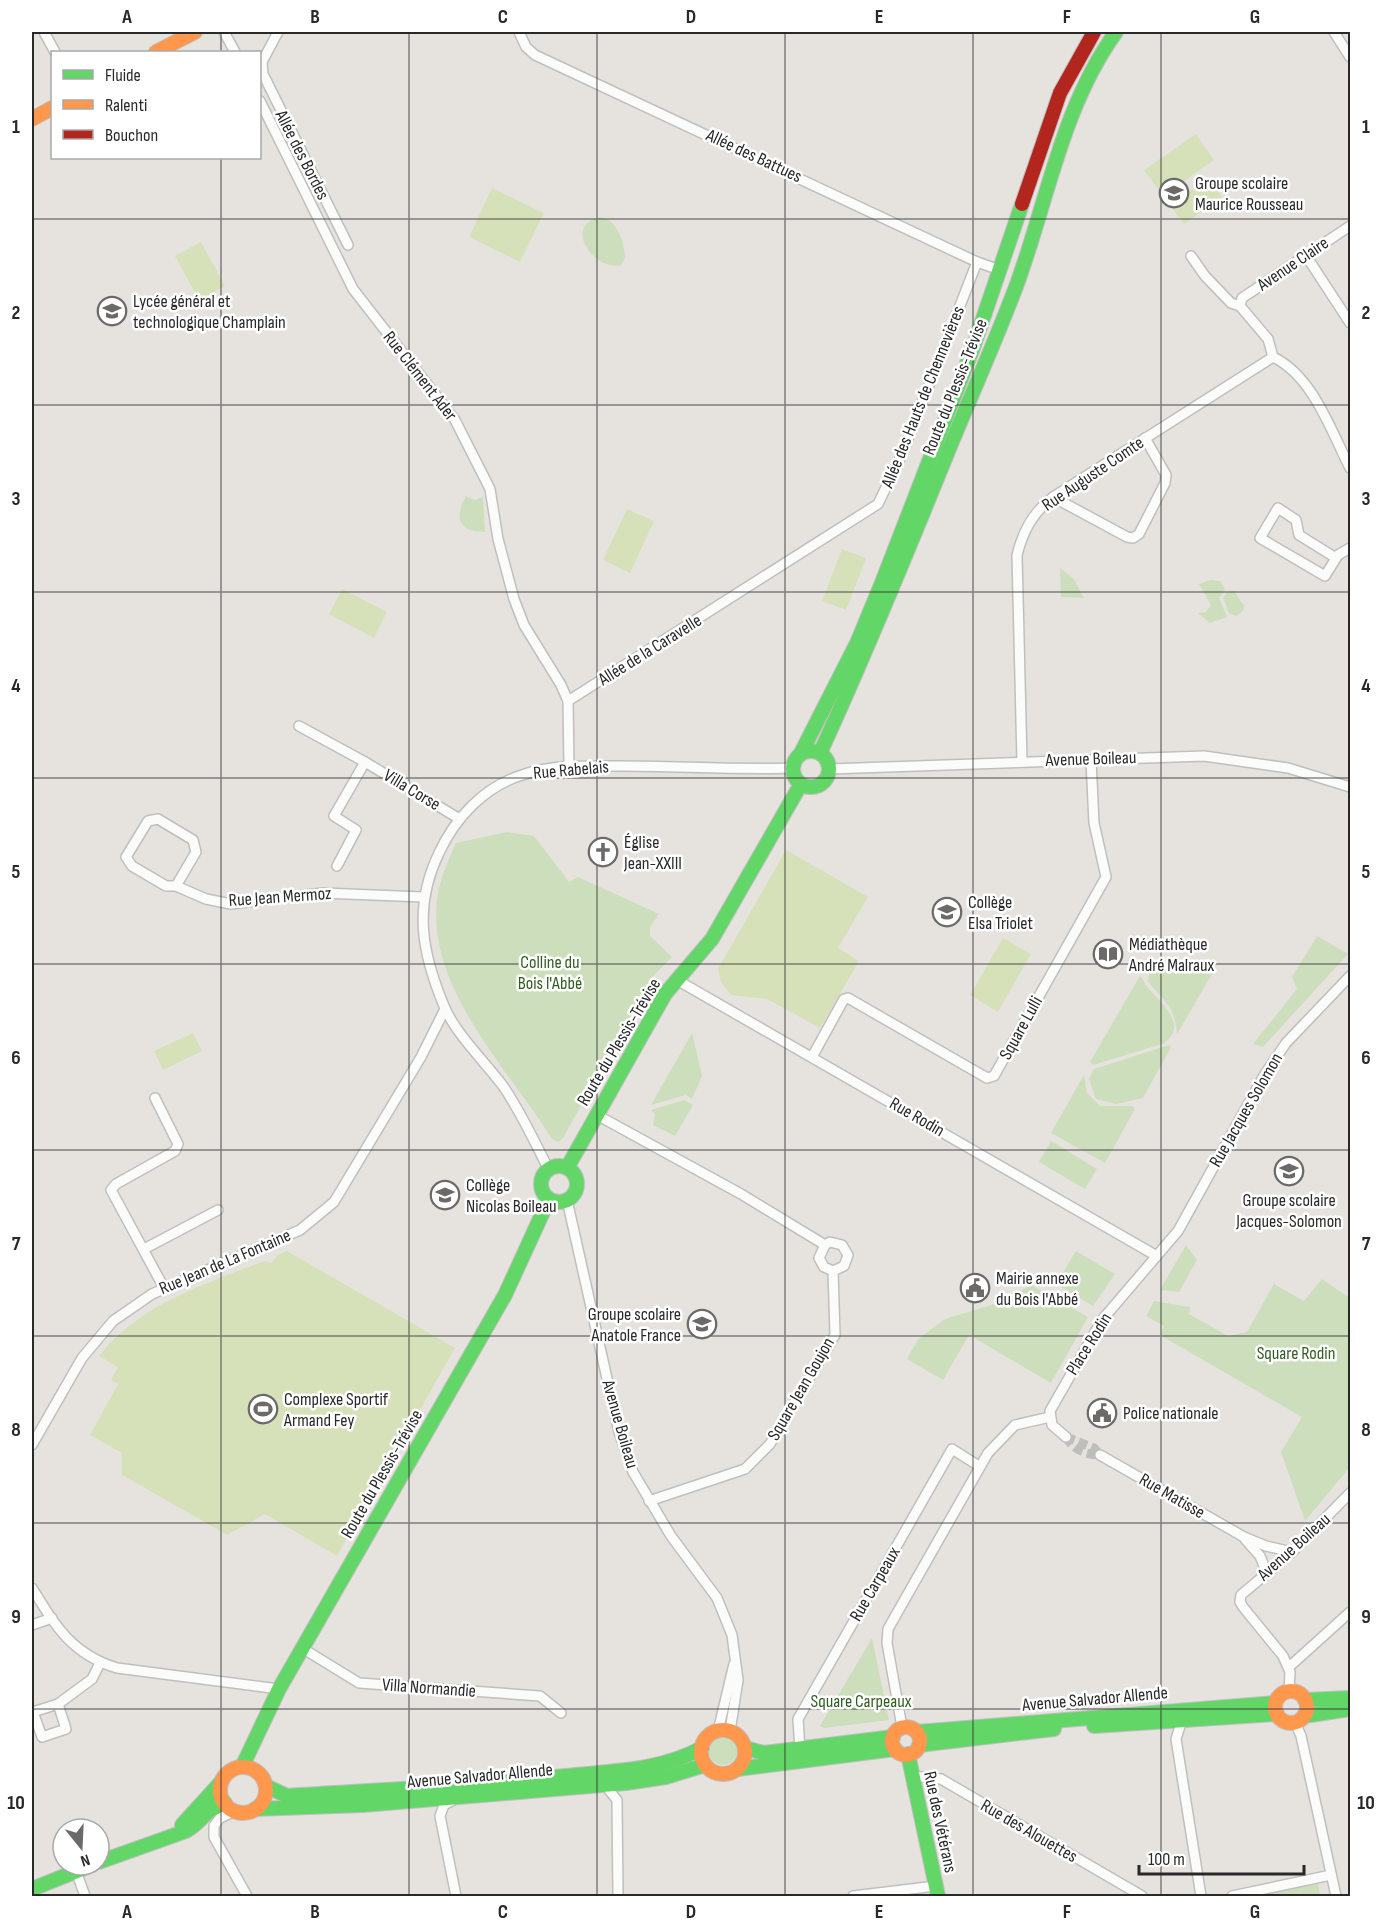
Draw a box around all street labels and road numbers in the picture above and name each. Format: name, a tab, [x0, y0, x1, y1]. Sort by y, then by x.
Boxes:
street label: Allée des Bordes	[270, 106, 334, 203]
street label: Allée des Battues	[702, 124, 805, 187]
street label: Avenue Claire	[1253, 233, 1333, 296]
street label: Allée des Hauts de Chennevières	[877, 303, 969, 492]
street label: Route du Plessis-Trévise	[918, 316, 992, 458]
street label: Rue Clément Ader	[379, 327, 461, 425]
street label: Rue Auguste Comte	[1038, 432, 1148, 516]
street label: Allée de la Caravelle	[594, 610, 705, 691]
street label: Avenue Boileau	[1044, 747, 1137, 771]
street label: Rue Rabelais	[532, 756, 610, 784]
street label: Villa Corse	[380, 765, 444, 815]
street label: Rue Jean Mermoz	[228, 883, 333, 911]
street label: Route du Plessis-Trévise	[573, 975, 665, 1109]
street label: Square Lulli	[995, 993, 1047, 1063]
street label: Rue Jacques Solomon	[1205, 1049, 1287, 1171]
street label: Rue Rodin	[886, 1093, 948, 1141]
street label: Rue Jean de La Fontaine	[156, 1225, 294, 1299]
street label: Place Rodin	[1062, 1309, 1116, 1379]
street label: Square Jean Goujon	[763, 1334, 839, 1444]
street label: Avenue Boileau	[597, 1377, 643, 1471]
street label: Route du Plessis-Trévise	[337, 1406, 427, 1542]
street label: Rue Matisse	[1135, 1469, 1209, 1523]
street label: Avenue Boileau	[1253, 1509, 1335, 1586]
street label: Rue Carpeaux	[845, 1543, 905, 1625]
street label: Villa Normandie	[381, 1674, 477, 1702]
street label: Avenue Salvador Allende	[1020, 1682, 1169, 1716]
street label: Avenue Salvador Allende	[405, 1759, 554, 1793]
street label: Rue des Vétérans	[919, 1769, 961, 1875]
street label: Rue des Alouettes	[977, 1795, 1081, 1867]

